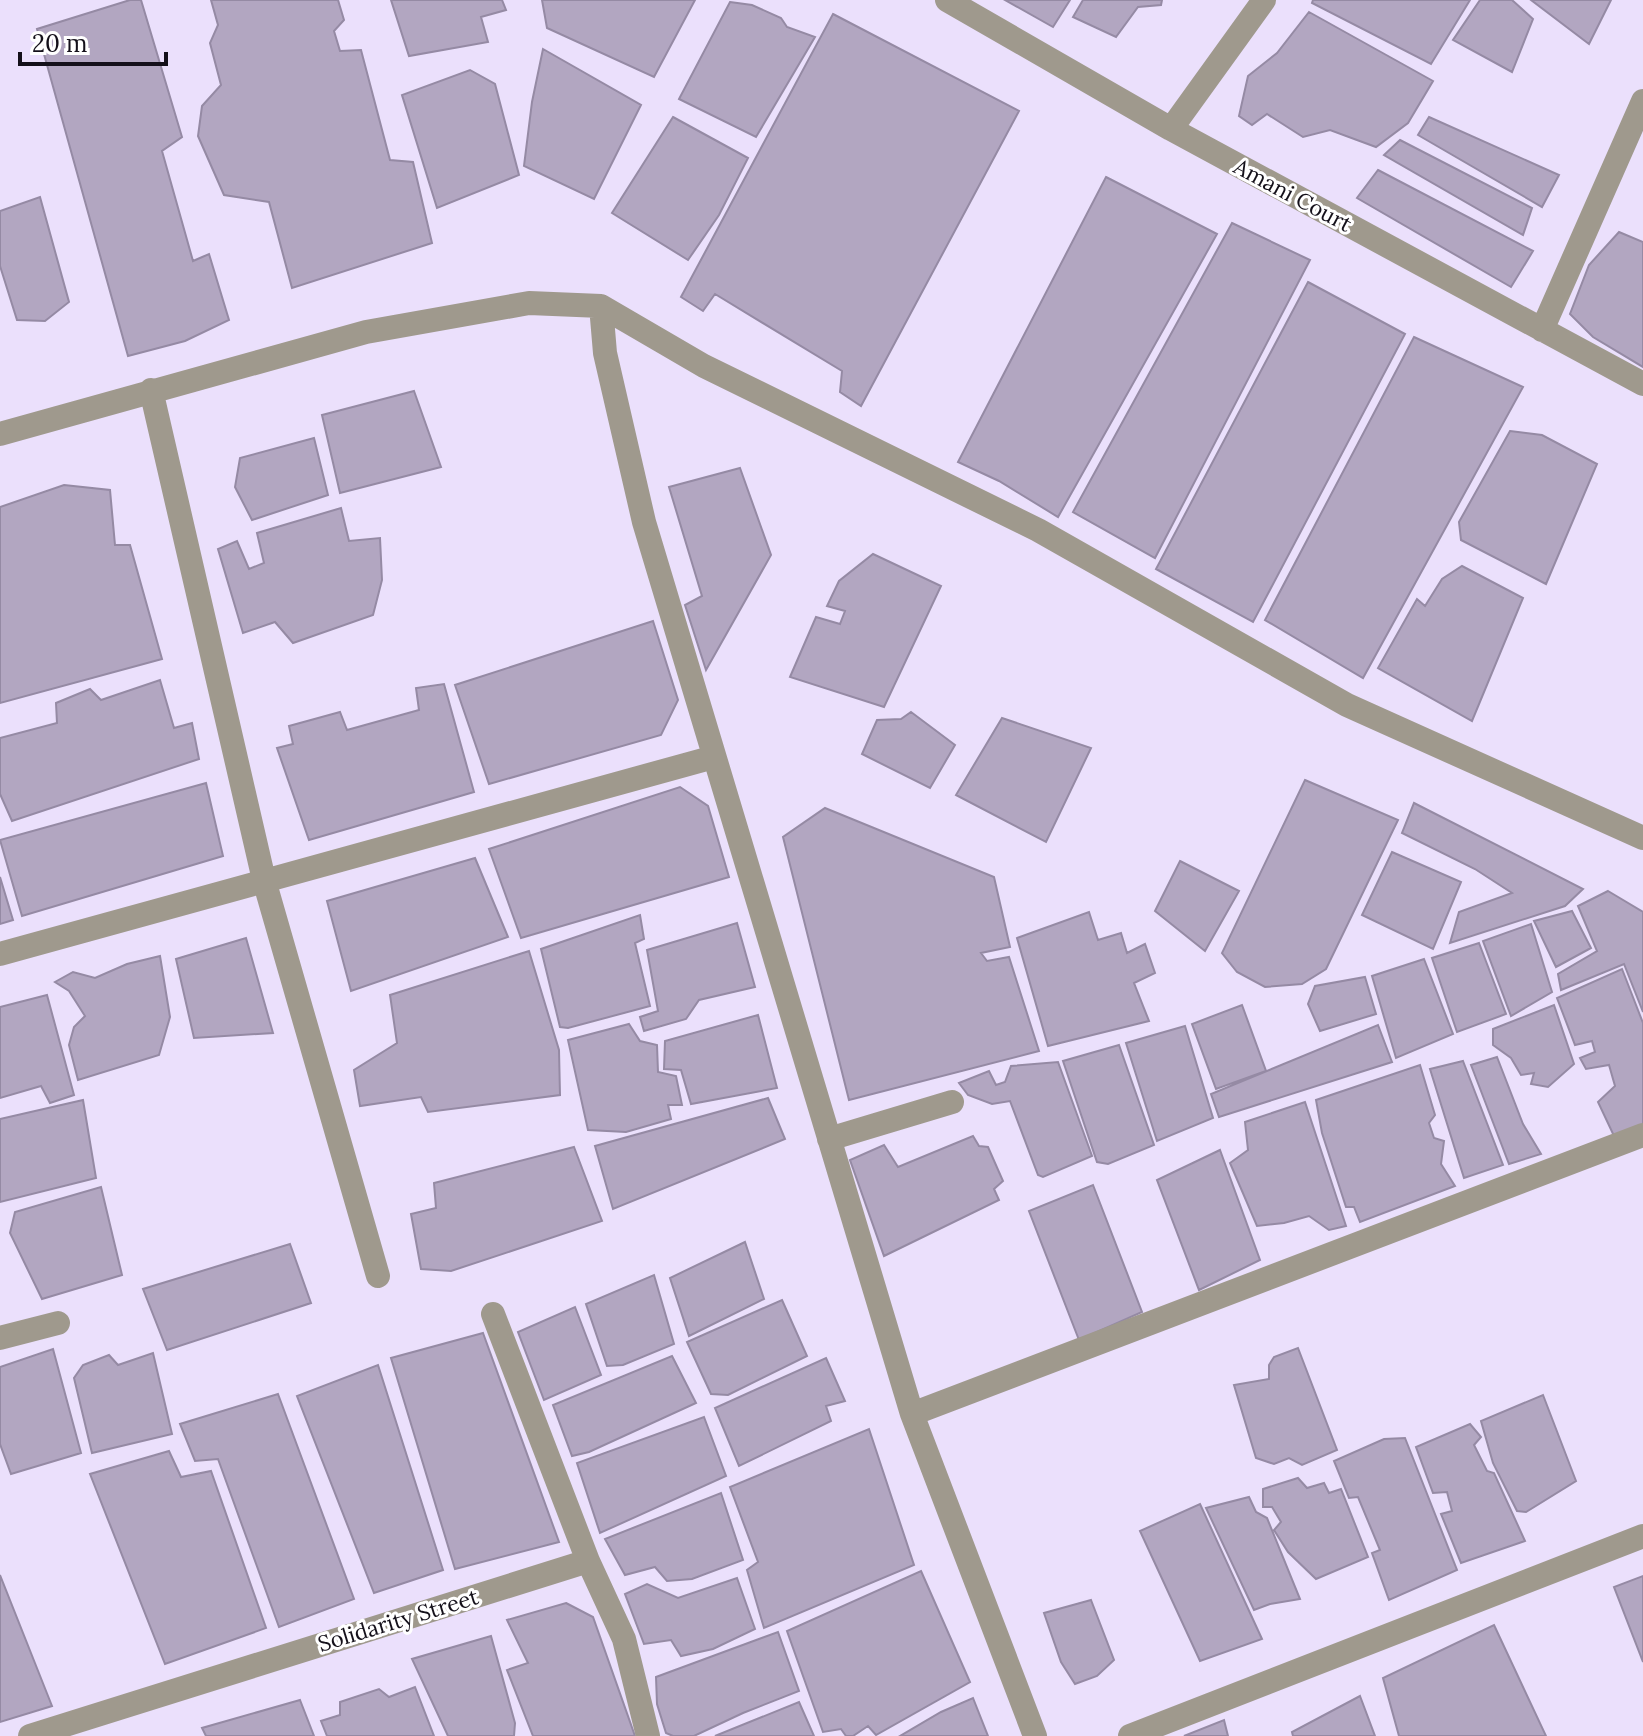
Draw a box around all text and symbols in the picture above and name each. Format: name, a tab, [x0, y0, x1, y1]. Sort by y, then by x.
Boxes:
scale bar	[20, 16, 166, 66]
text: 20 m	[32, 28, 88, 59]
street label: Amani Court	[1228, 152, 1357, 238]
street label: Solidarity Street	[314, 1582, 482, 1658]

